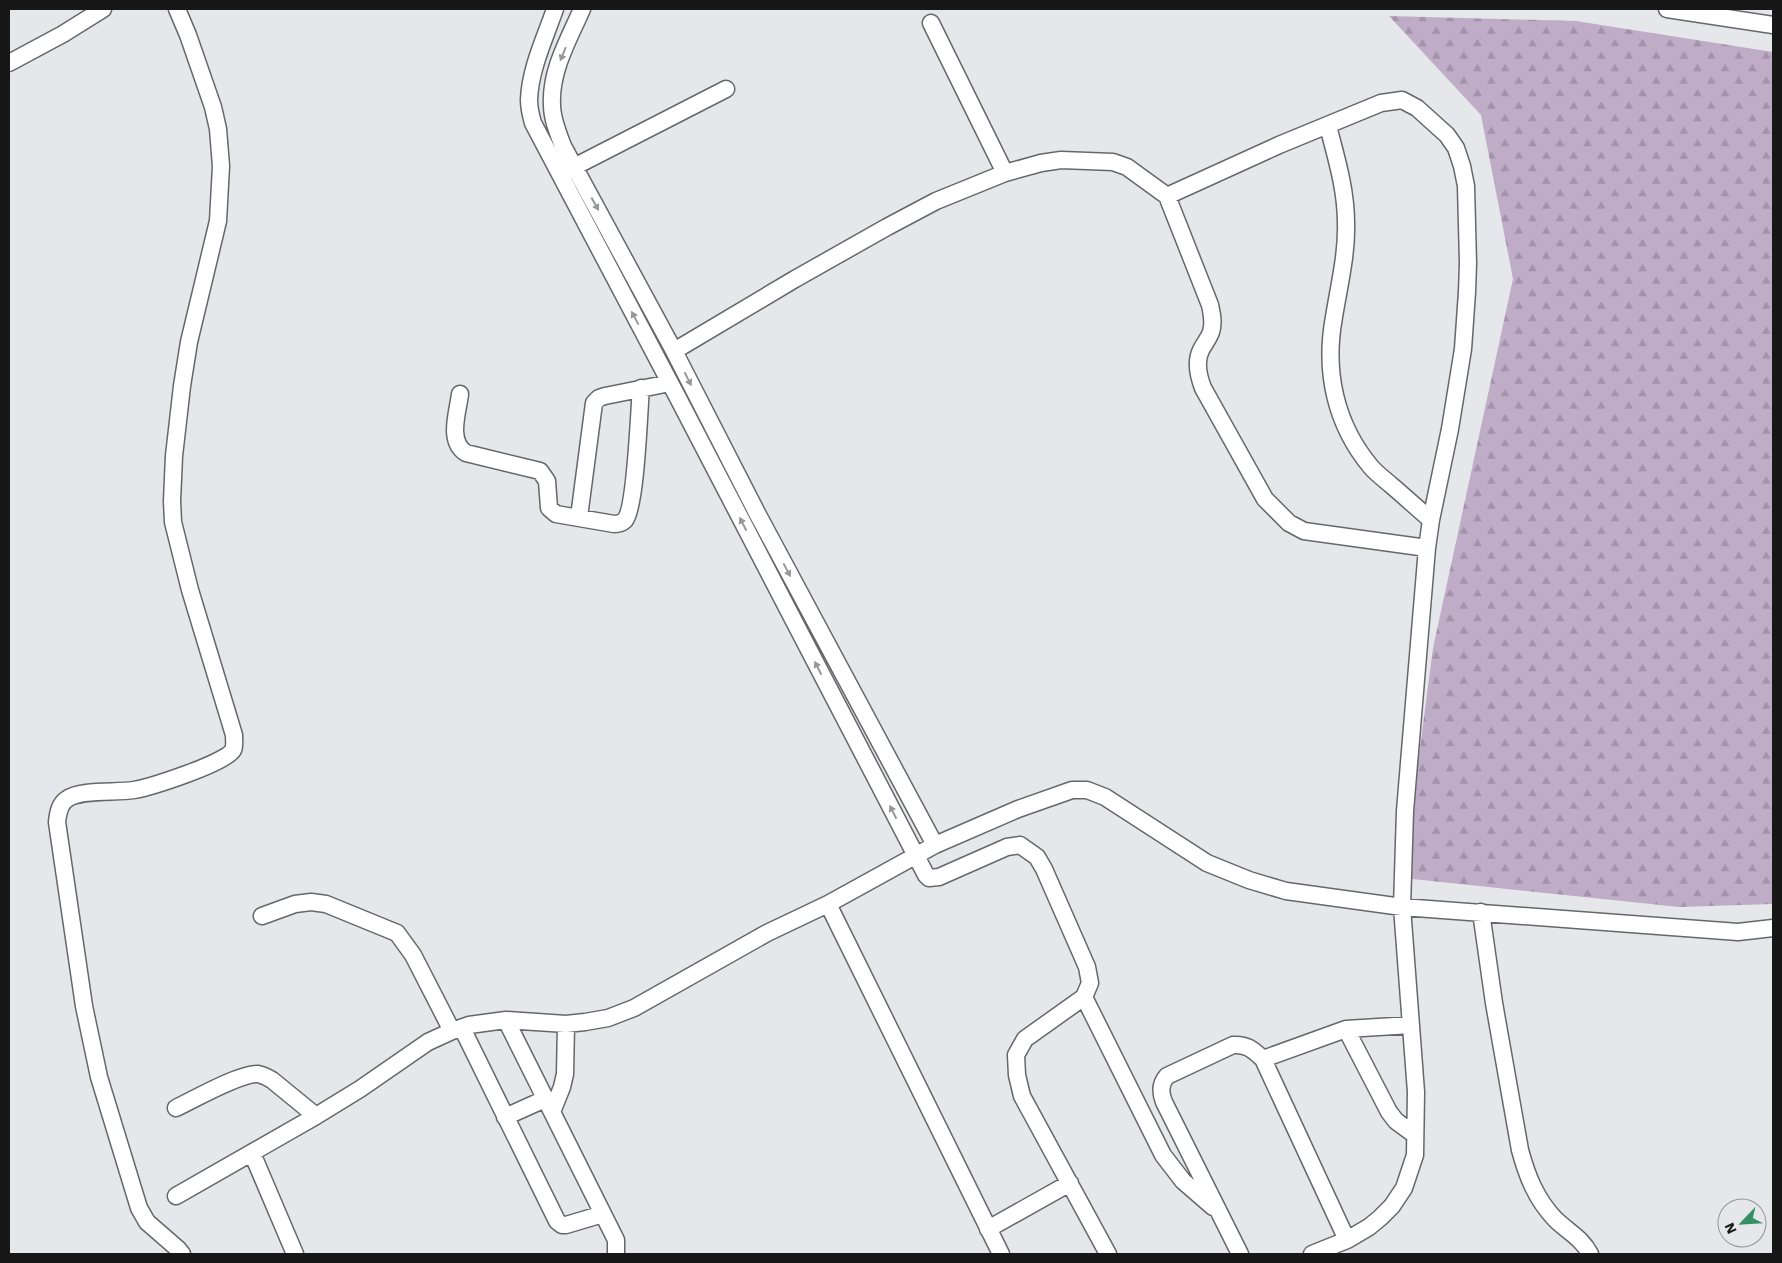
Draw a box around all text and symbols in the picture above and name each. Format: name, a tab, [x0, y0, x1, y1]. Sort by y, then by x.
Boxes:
one-way arrow	[558, 46, 566, 61]
one-way arrow	[591, 197, 599, 212]
one-way arrow	[631, 311, 639, 325]
one-way arrow	[684, 371, 692, 386]
one-way arrow	[739, 517, 747, 531]
one-way arrow	[783, 562, 791, 577]
one-way arrow	[814, 661, 822, 675]
one-way arrow	[889, 805, 897, 820]
north arrow	[1717, 1198, 1767, 1248]
text: N	[1721, 1220, 1740, 1237]

